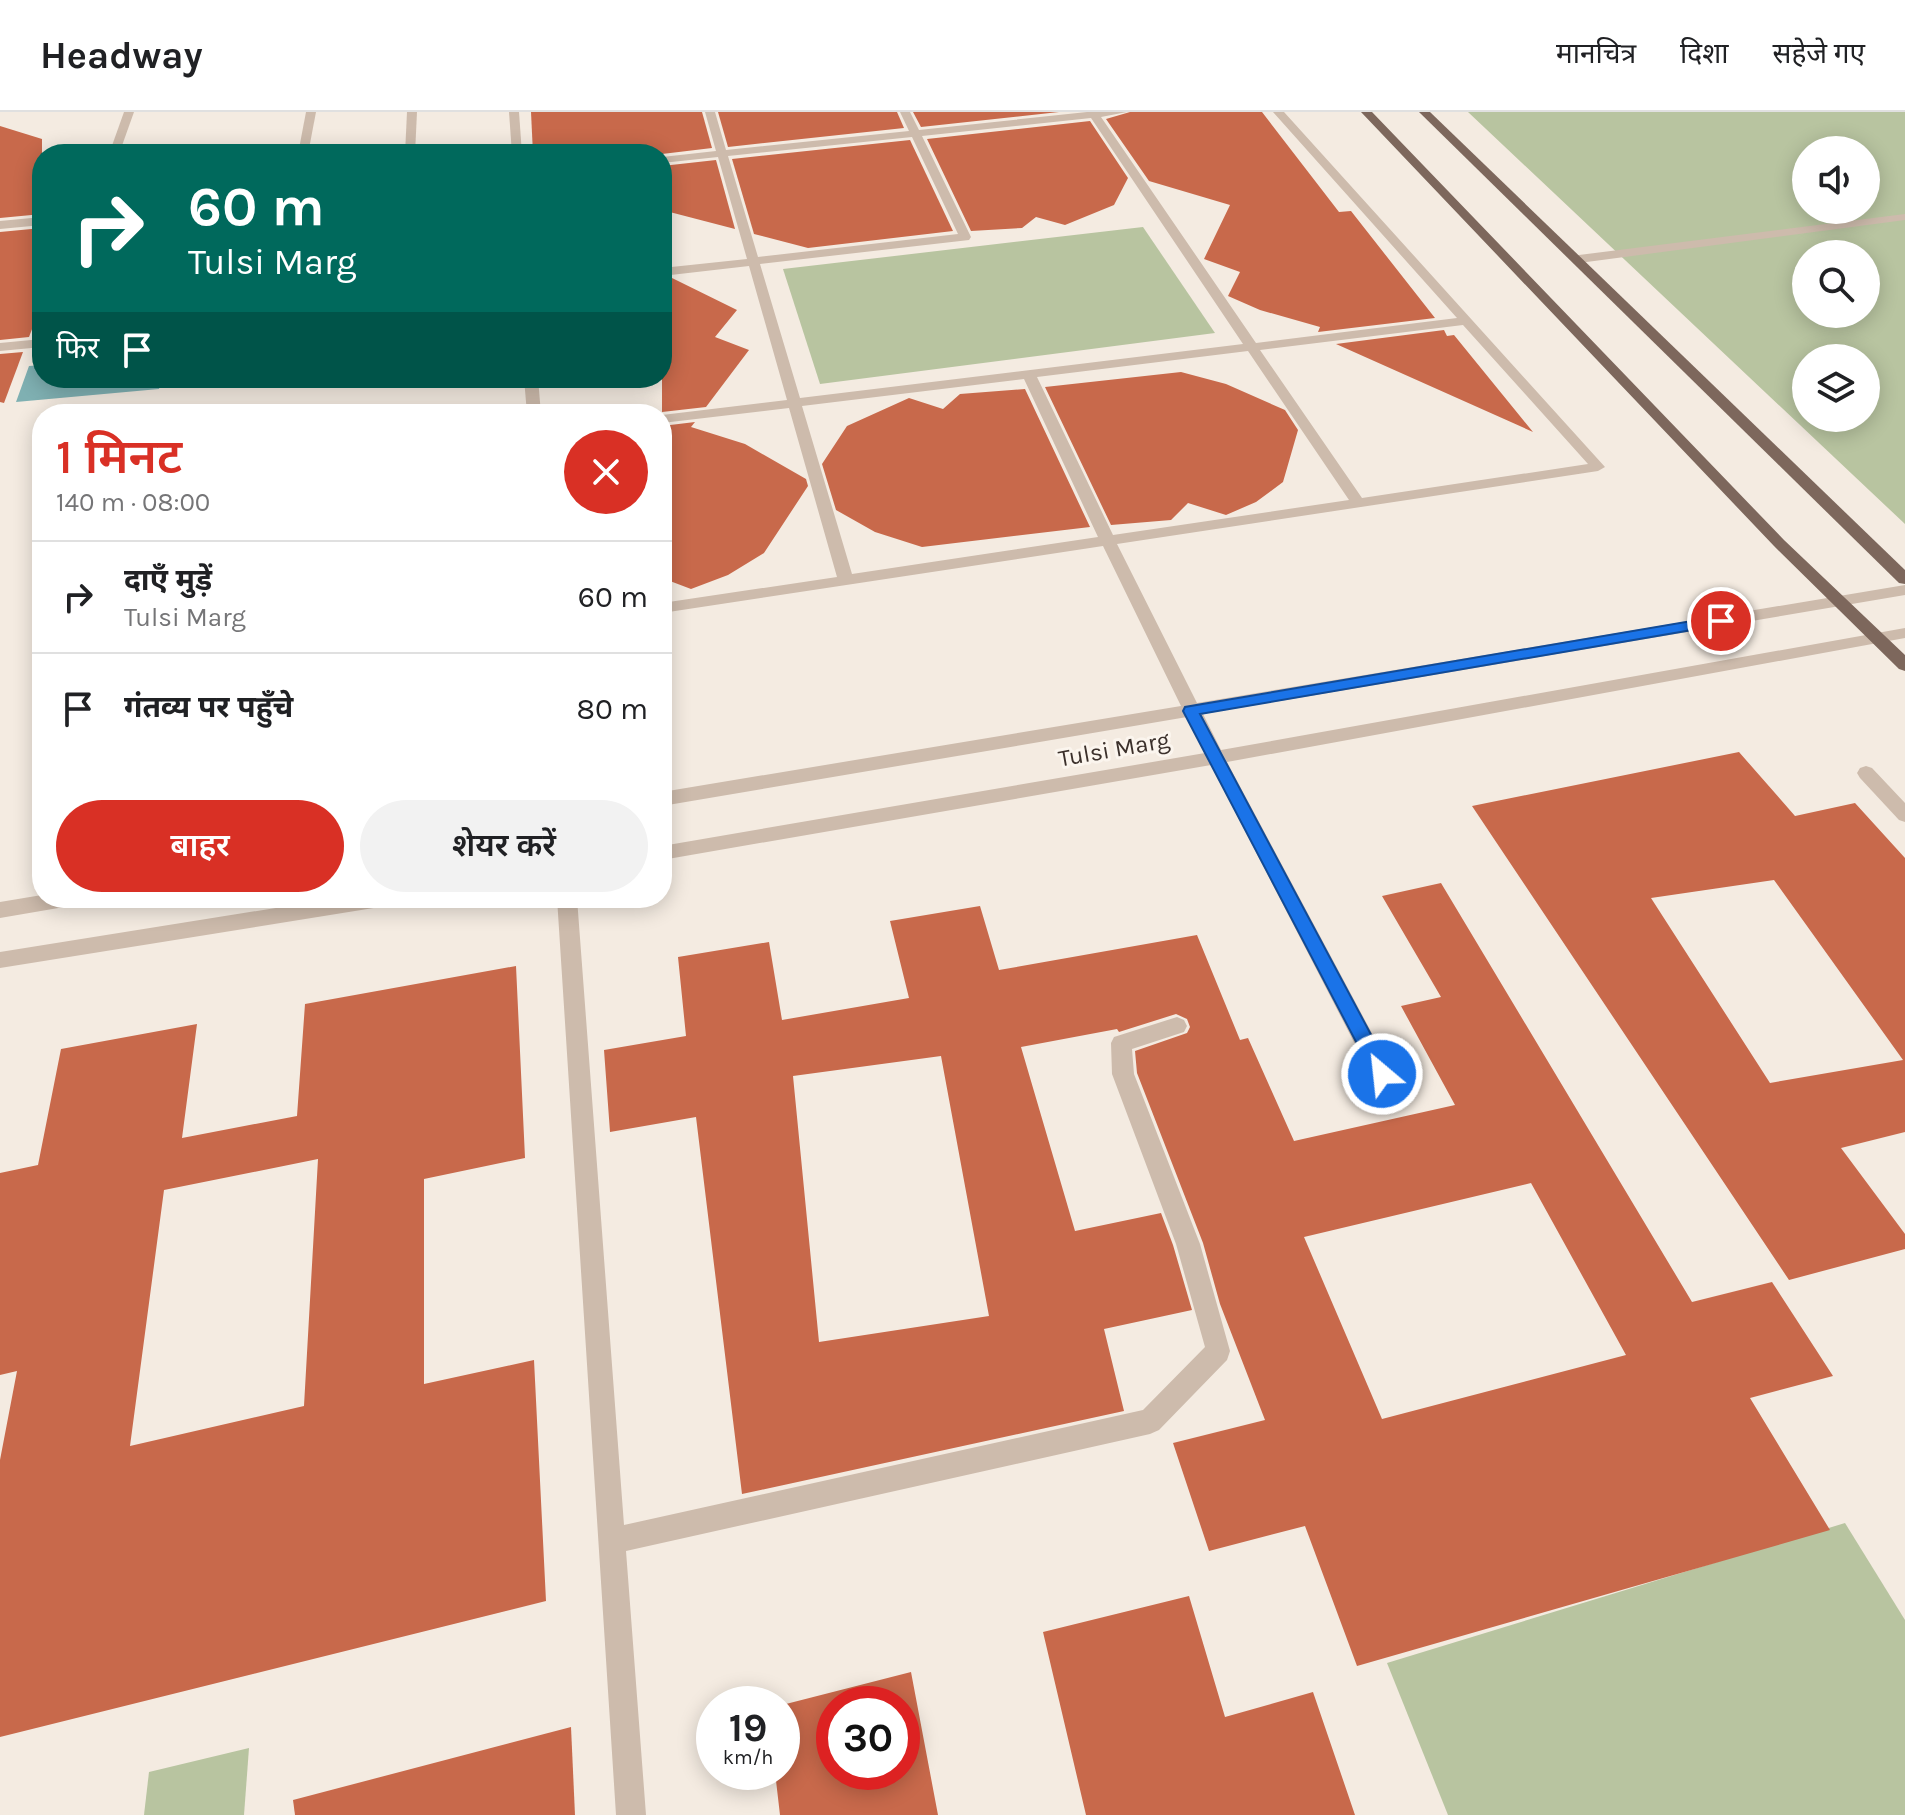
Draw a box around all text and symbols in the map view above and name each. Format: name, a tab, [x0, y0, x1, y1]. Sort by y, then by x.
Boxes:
text: Headway	[40, 33, 203, 78]
text: मानचित्र	[1556, 37, 1636, 70]
text: दिशा	[1680, 37, 1729, 70]
text: सहेजे गए	[1773, 37, 1865, 70]
map controls	[1792, 136, 1880, 432]
button: sound	[1792, 136, 1880, 224]
text: 60 m	[188, 174, 325, 239]
icon: right	[56, 176, 160, 280]
button: search	[1792, 240, 1880, 328]
text: Tulsi Marg	[188, 241, 357, 283]
icon: arrive	[115, 328, 159, 372]
text: फिर	[56, 330, 99, 366]
button: layers	[1792, 344, 1880, 432]
text: 1 मिनट	[56, 429, 182, 485]
button: close	[564, 430, 648, 514]
text: 140 m · 08:00	[56, 487, 210, 518]
text: दाएँ मुड़ें	[124, 562, 212, 598]
icon: right	[56, 575, 100, 619]
text: 60 m	[578, 579, 648, 615]
pin	[1687, 587, 1755, 655]
icon: arrive	[1699, 599, 1743, 643]
text: Tulsi Marg	[124, 602, 246, 633]
icon: arrive	[56, 687, 100, 731]
text: गंतव्य पर पहुँचे	[124, 689, 293, 725]
text: 80 m	[577, 691, 648, 727]
street label: Tulsi Marg	[1056, 725, 1172, 773]
button: बाहर	[56, 800, 344, 892]
button: शेयर करें	[360, 800, 648, 892]
position arrow	[1340, 1032, 1424, 1116]
speed limit sign: 30	[816, 1686, 920, 1790]
text: 19	[729, 1704, 767, 1751]
text: km/h	[723, 1746, 773, 1769]

